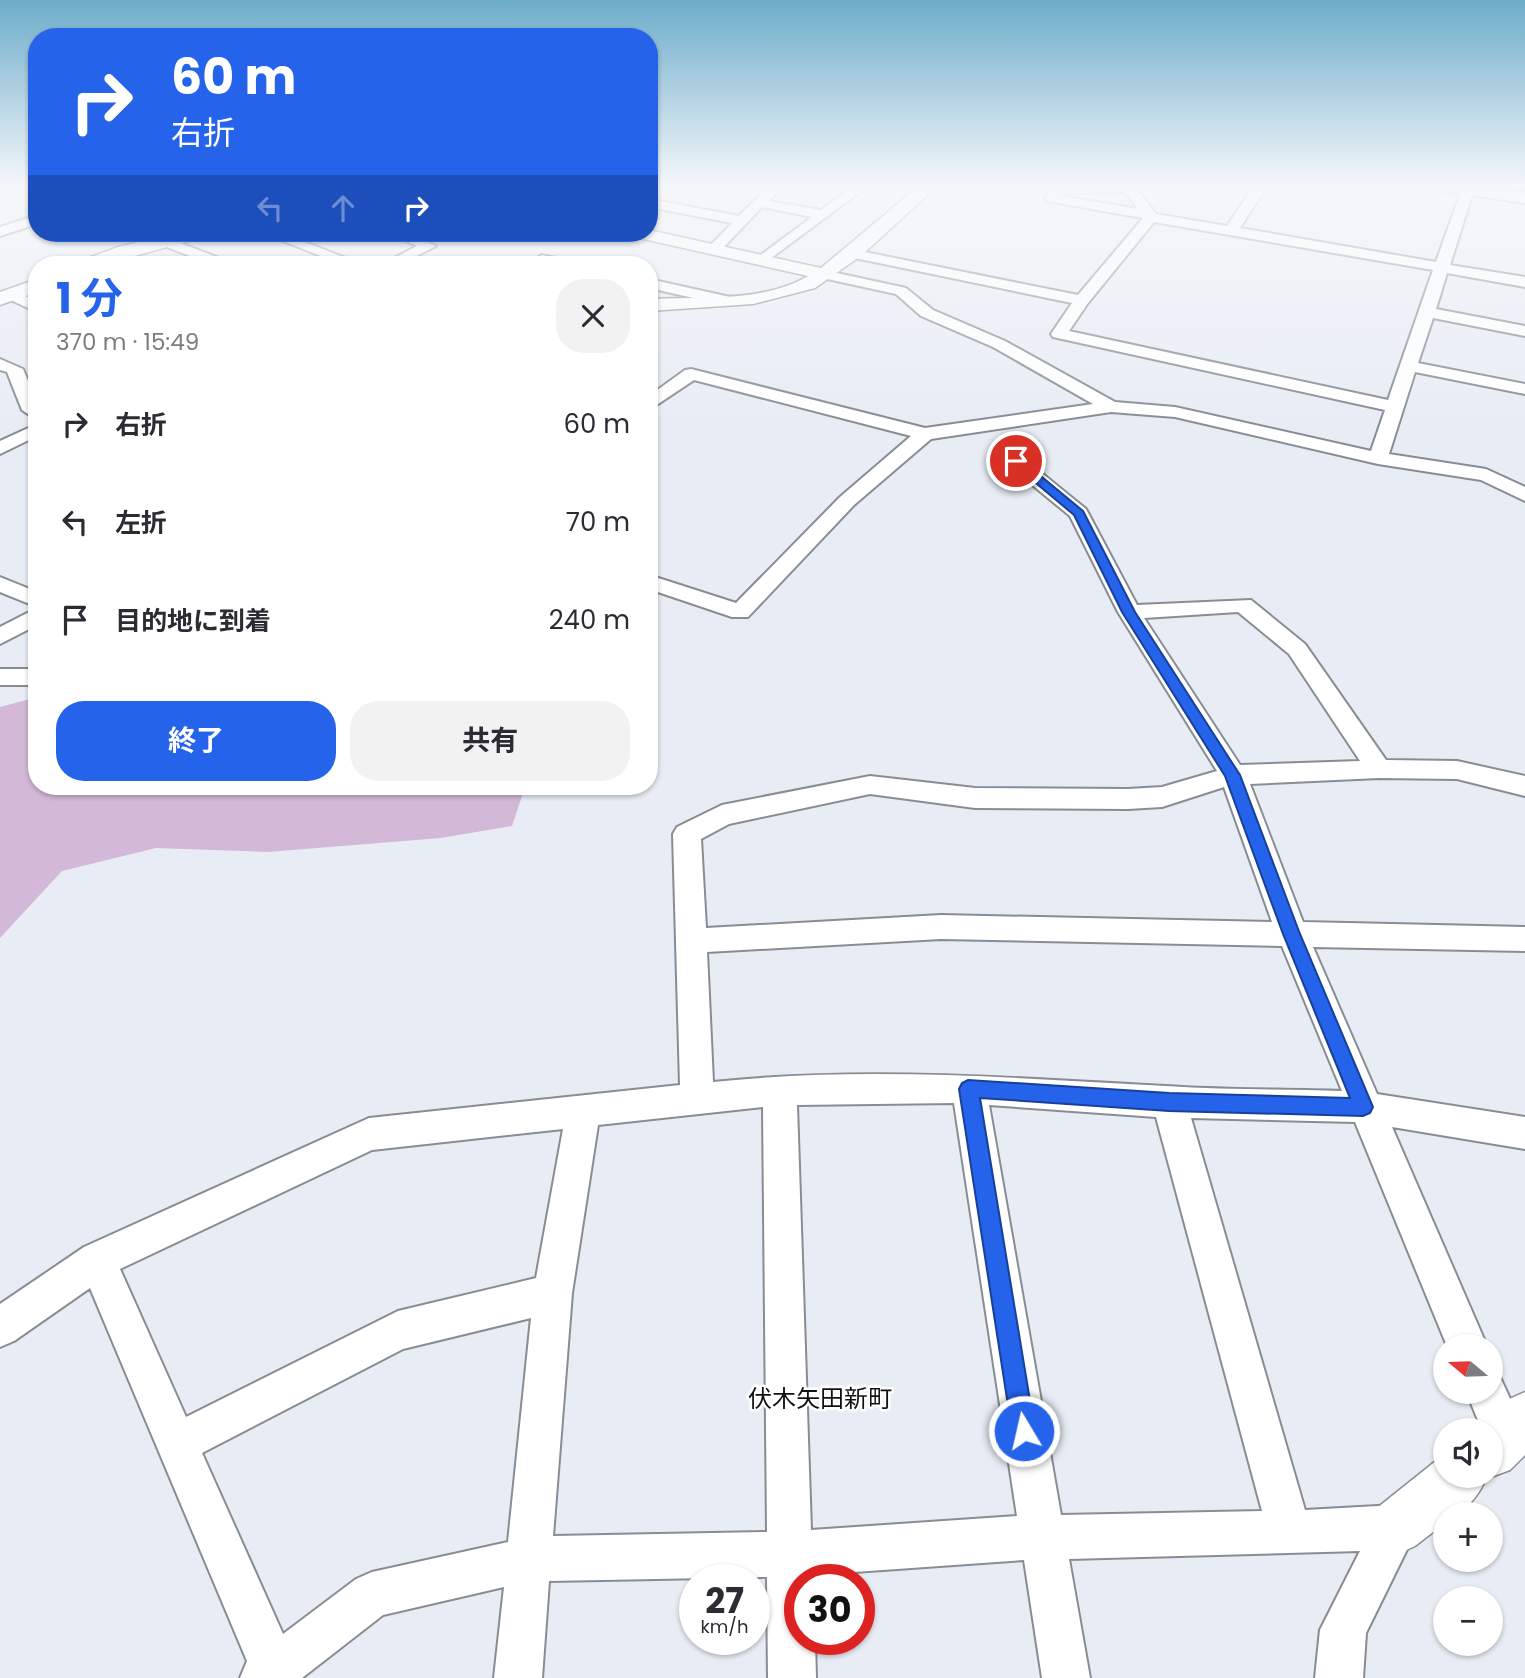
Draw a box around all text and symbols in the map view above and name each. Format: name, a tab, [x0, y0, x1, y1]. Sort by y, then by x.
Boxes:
text: 60 m	[171, 43, 296, 111]
icon: right	[56, 56, 147, 147]
text: 右折	[171, 110, 235, 155]
icon: left	[251, 189, 289, 227]
icon: ahead	[324, 189, 362, 227]
icon: right	[397, 189, 435, 227]
text: 1 分	[56, 269, 123, 328]
button: close	[556, 279, 630, 353]
text: 370 m · 15:49	[56, 326, 199, 358]
icon: right	[56, 405, 94, 443]
text: 60 m	[563, 406, 630, 442]
text: 右折	[115, 407, 167, 443]
pin	[986, 431, 1046, 491]
icon: arrive	[997, 442, 1035, 480]
icon: left	[56, 503, 94, 541]
text: 70 m	[566, 504, 630, 540]
text: 左折	[115, 505, 167, 541]
icon: arrive	[56, 601, 94, 639]
text: 240 m	[549, 602, 630, 638]
text: 目的地に到着	[115, 603, 271, 639]
button: 終了	[56, 701, 336, 781]
button: 共有	[350, 701, 630, 781]
north arrow	[1433, 1334, 1503, 1404]
map controls	[1433, 1334, 1503, 1656]
district label: 伏木矢田新町	[748, 1382, 892, 1415]
position arrow	[987, 1394, 1061, 1468]
button: sound	[1433, 1418, 1503, 1488]
button: +	[1433, 1502, 1503, 1572]
speed limit sign: 30	[784, 1564, 875, 1655]
text: 27	[705, 1576, 744, 1625]
button: −	[1433, 1586, 1503, 1656]
text: km/h	[701, 1614, 748, 1639]

